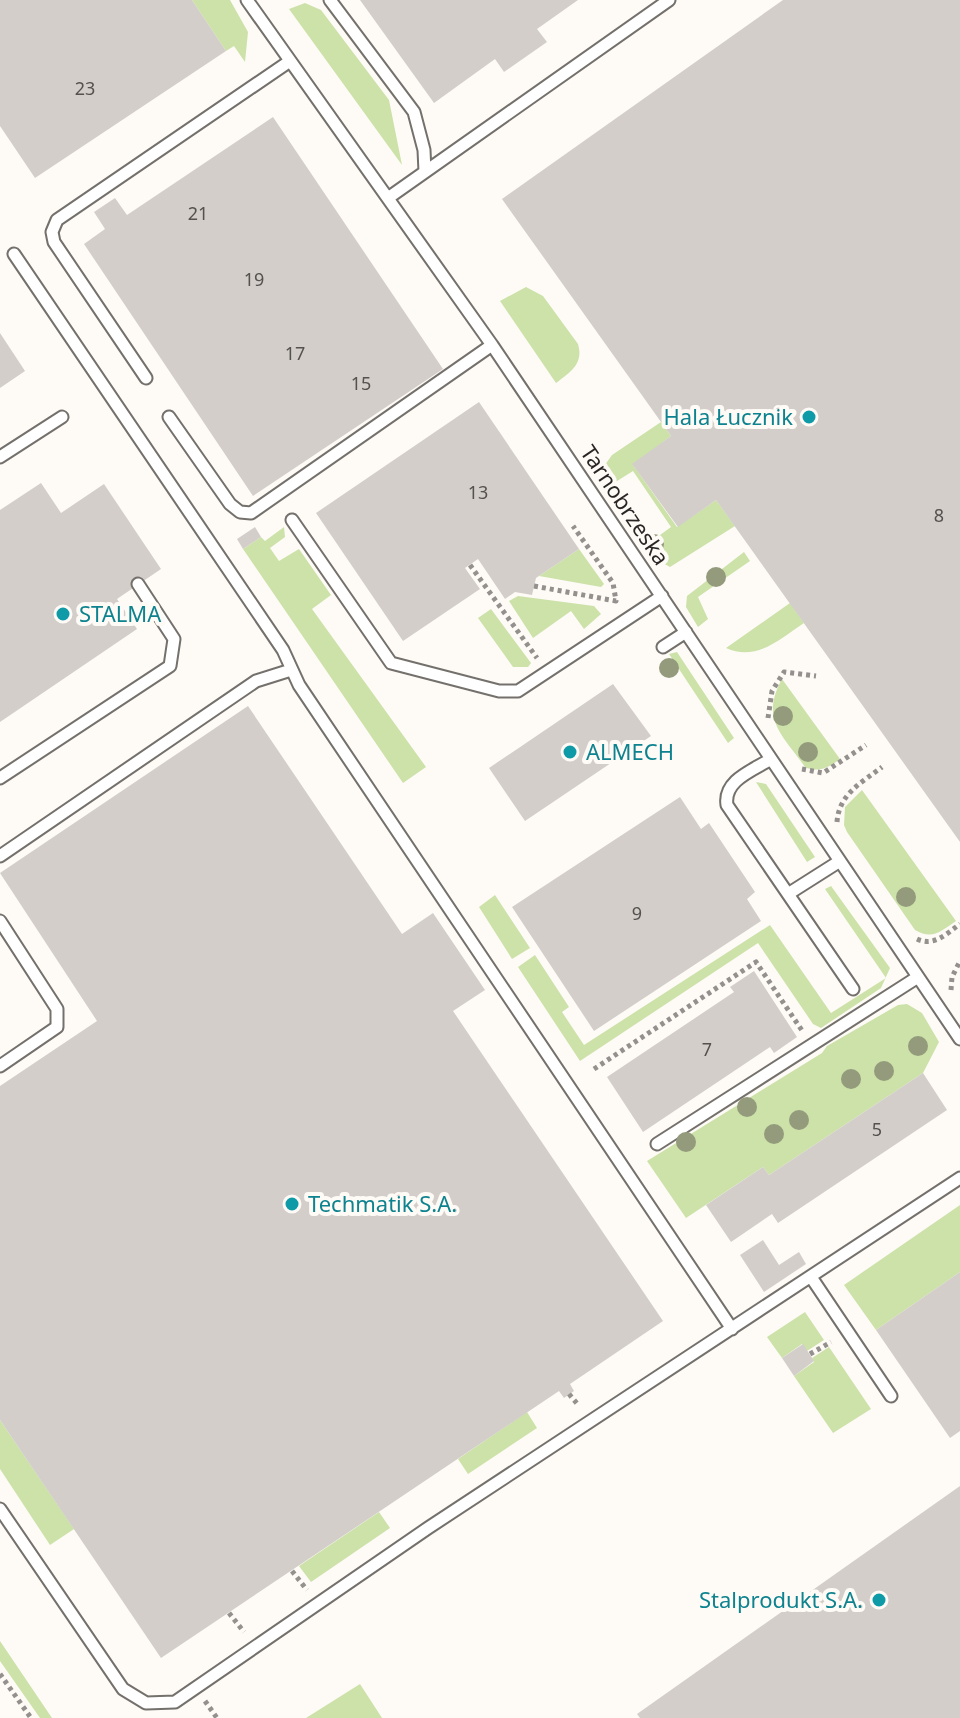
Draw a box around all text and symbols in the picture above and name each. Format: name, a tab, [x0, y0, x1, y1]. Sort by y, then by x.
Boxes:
house number: 23	[75, 76, 95, 100]
house number: 21	[188, 201, 208, 225]
house number: 19	[244, 267, 264, 291]
house number: 17	[285, 341, 305, 365]
house number: 15	[351, 371, 371, 395]
place label: Hala Łucznik	[664, 401, 793, 431]
marker: Hala Łucznik	[800, 408, 818, 426]
street label: Tarnobrzeska	[575, 439, 677, 570]
house number: 13	[468, 480, 488, 504]
house number: 8	[934, 503, 944, 527]
place label: STALMA	[79, 598, 162, 628]
marker: STALMA	[54, 605, 72, 623]
place label: ALMECH	[586, 736, 674, 766]
marker: ALMECH	[561, 743, 579, 761]
house number: 9	[632, 901, 642, 925]
house number: 7	[702, 1037, 712, 1061]
house number: 5	[872, 1117, 882, 1141]
place label: Techmatik S.A.	[308, 1188, 457, 1218]
marker: Techmatik S.A.	[283, 1195, 301, 1213]
place label: Stalprodukt S.A.	[699, 1584, 863, 1614]
marker: Stalprodukt S.A.	[870, 1591, 888, 1609]

